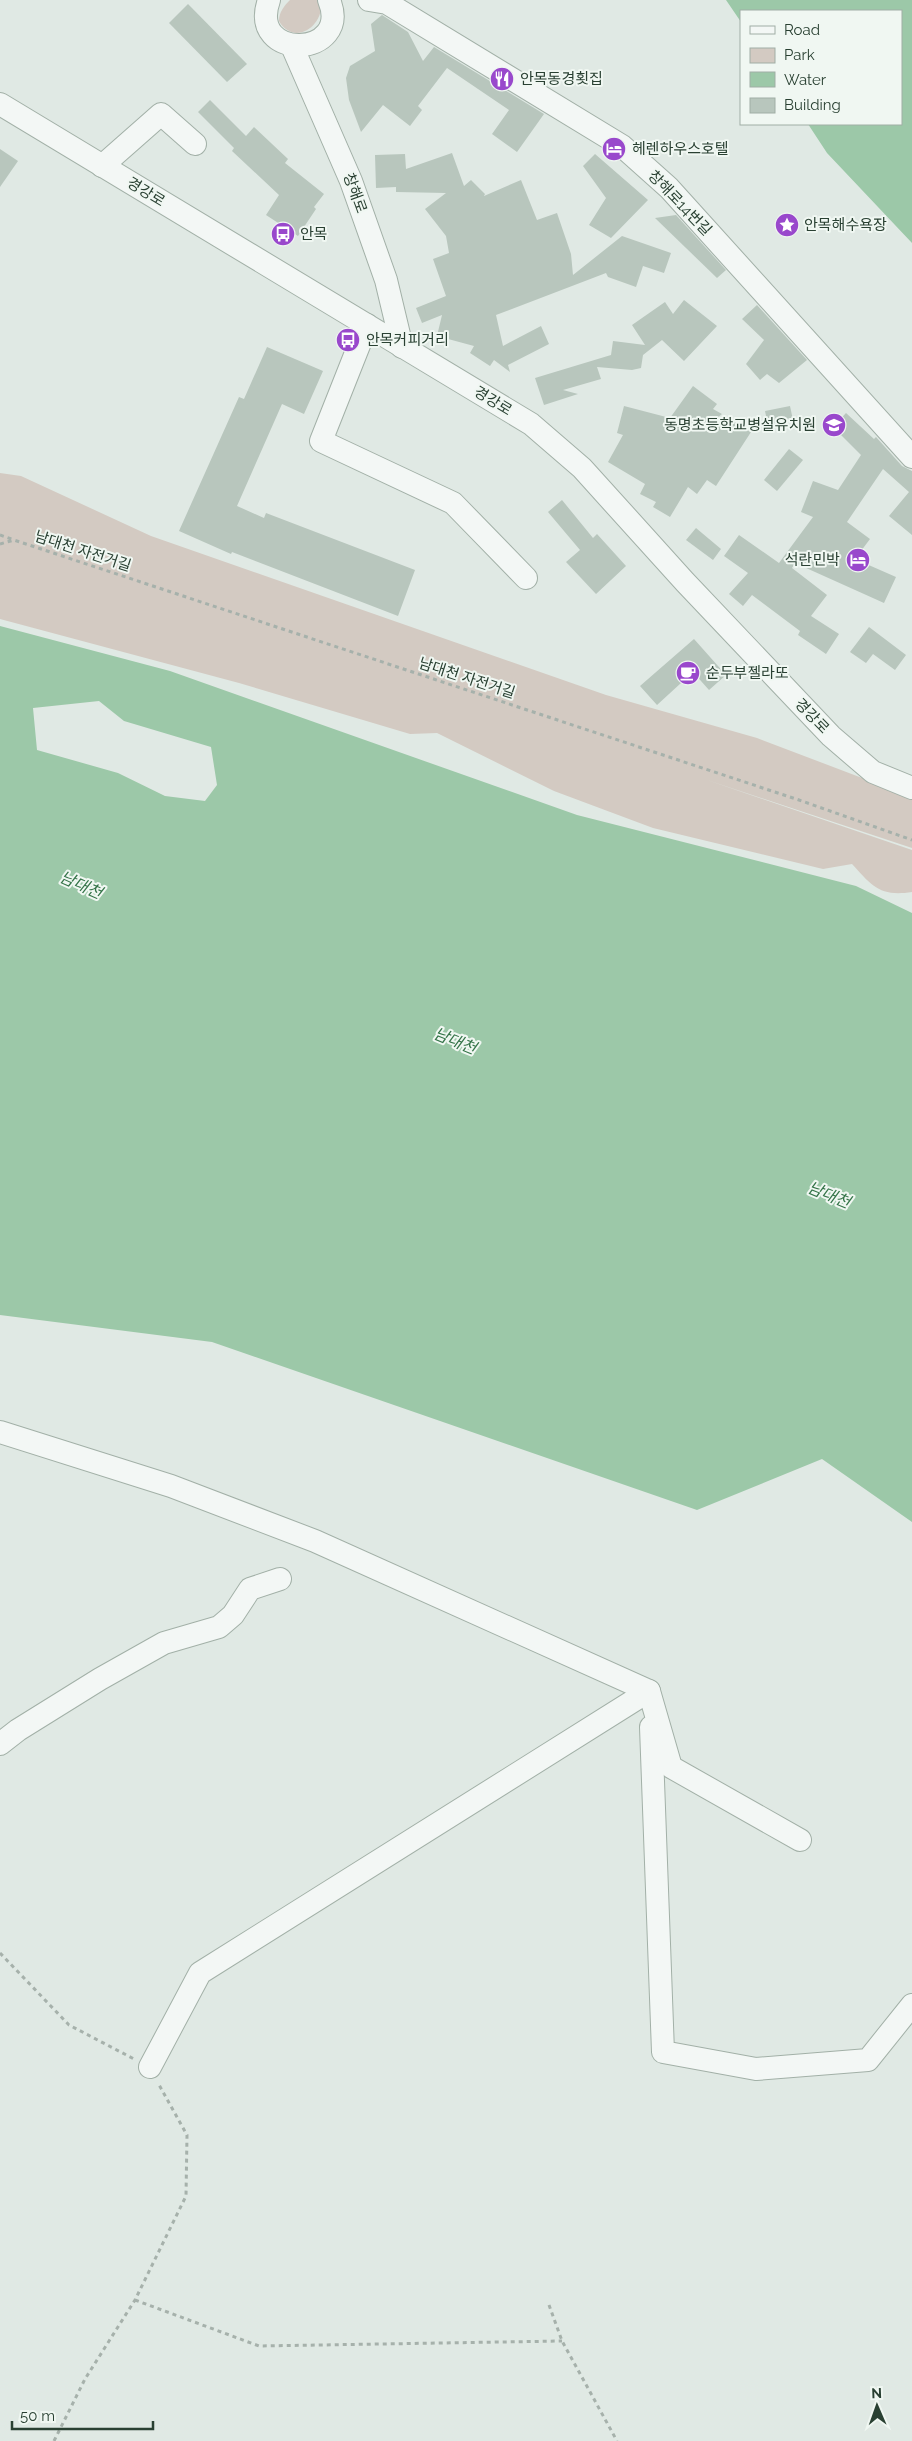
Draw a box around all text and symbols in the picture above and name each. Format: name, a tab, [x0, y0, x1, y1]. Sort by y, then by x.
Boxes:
legend	[740, 10, 902, 125]
text: Road	[784, 21, 820, 39]
text: Park	[784, 46, 815, 64]
restaurant icon: 안목동경횟집	[489, 66, 515, 92]
place label: 안목동경횟집	[520, 70, 603, 88]
text: Water	[784, 71, 827, 89]
text: Building	[784, 96, 841, 114]
hotel icon: 헤렌하우스호텔	[601, 136, 627, 162]
place label: 헤렌하우스호텔	[632, 140, 729, 158]
street label: 창해로14번길	[644, 167, 716, 239]
street label: 창해로	[339, 170, 371, 216]
street label: 경강로	[124, 174, 168, 210]
place icon: 안목해수욕장	[774, 212, 800, 238]
place label: 안목해수욕장	[804, 216, 887, 234]
bus stop icon: 안목	[270, 221, 296, 247]
place label: 안목	[300, 225, 328, 243]
bus stop icon: 안목커피거리	[335, 327, 361, 353]
place label: 안목커피거리	[366, 331, 449, 349]
street label: 경강로	[471, 383, 515, 419]
school or university icon: 동명초등학교병설유치원	[821, 412, 847, 438]
place label: 동명초등학교병설유치원	[664, 416, 816, 434]
street label: 남대천 자전거길	[32, 527, 134, 575]
hotel icon: 석란민박	[845, 547, 871, 573]
place label: 석란민박	[785, 551, 840, 569]
street label: 남대천 자전거길	[416, 654, 518, 702]
cafe icon: 순두부젤라또	[675, 660, 701, 686]
place label: 순두부젤라또	[706, 664, 789, 682]
street label: 경강로	[791, 695, 833, 737]
water label: 남대천	[57, 867, 107, 904]
water label: 남대천	[431, 1024, 481, 1059]
water label: 남대천	[805, 1178, 855, 1213]
north arrow	[852, 2381, 902, 2431]
text: N	[871, 2385, 882, 2401]
scale bar	[12, 2398, 154, 2430]
text: 50 m	[20, 2407, 55, 2425]

